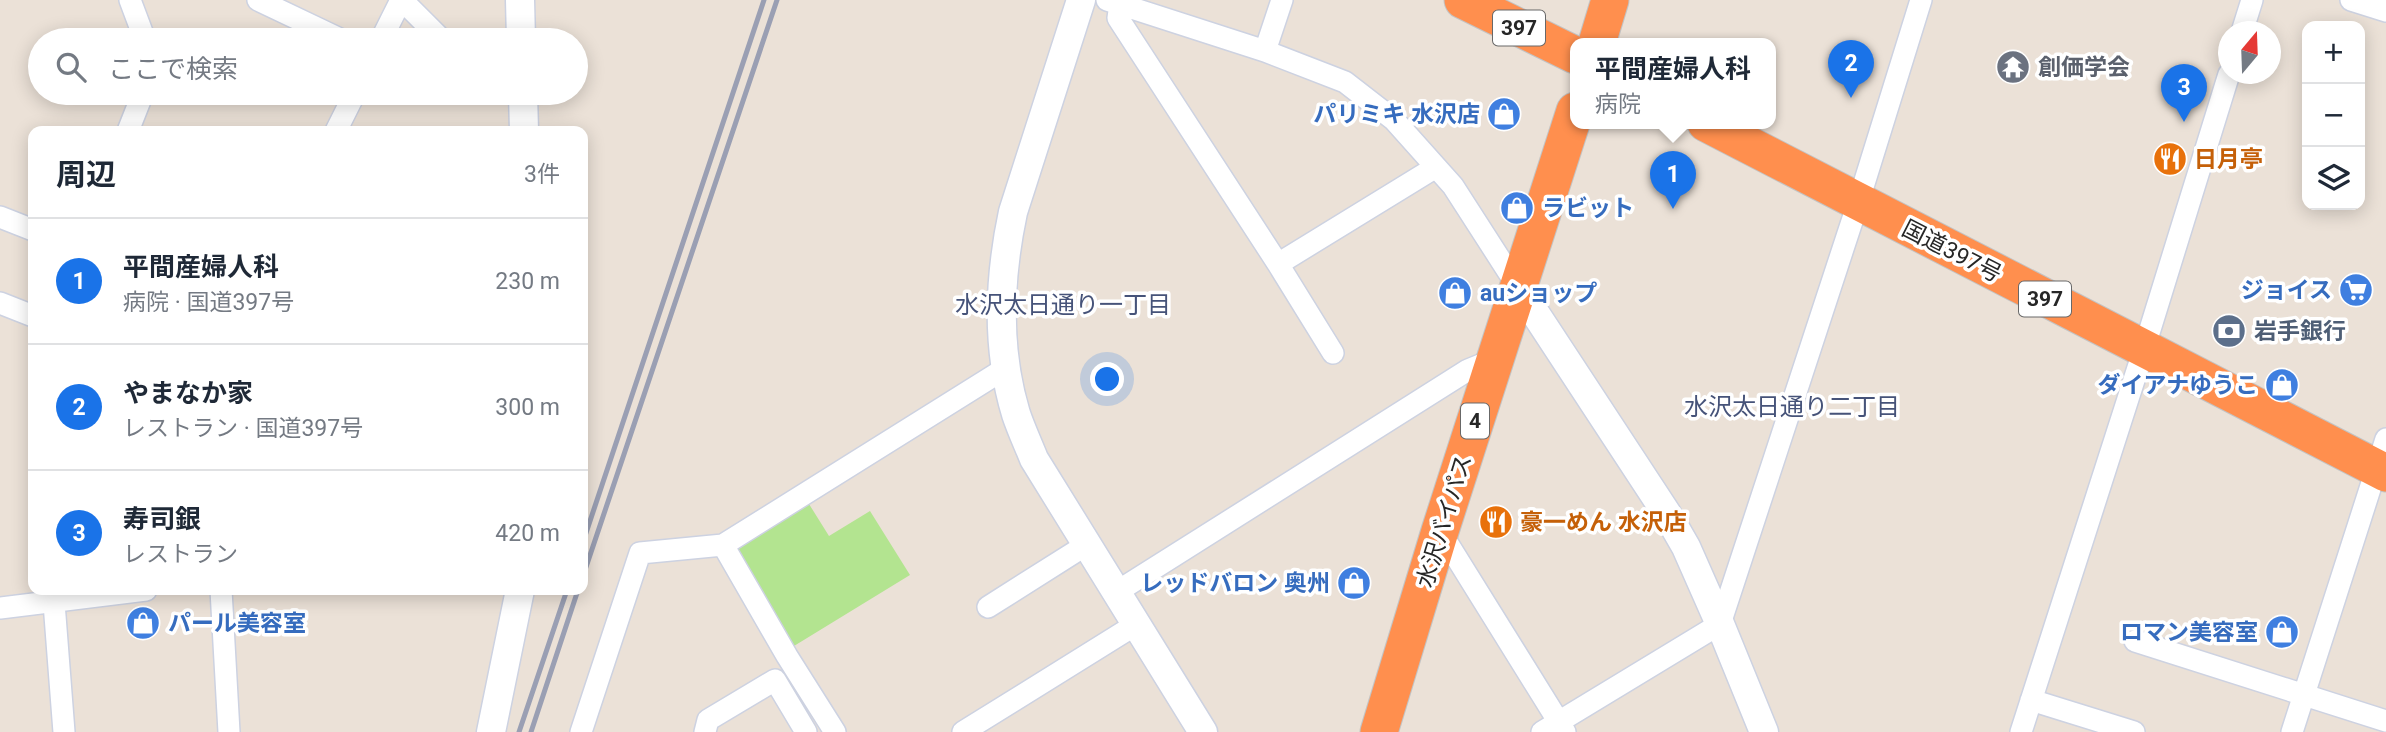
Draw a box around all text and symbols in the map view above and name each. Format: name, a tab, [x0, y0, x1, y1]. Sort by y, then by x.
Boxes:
road number: 397	[1493, 10, 1545, 46]
north arrow	[2218, 21, 2281, 84]
map controls	[2302, 21, 2365, 210]
button: +	[2302, 21, 2365, 84]
search box	[28, 28, 588, 105]
popup	[1570, 38, 1776, 129]
pin: 2	[1828, 40, 1874, 98]
icon: search	[52, 48, 90, 86]
temple icon: 創価学会	[1994, 48, 2032, 86]
text: ここで検索	[108, 54, 238, 84]
text: 平間産婦人科	[1595, 54, 1751, 84]
place label: 創価学会	[2038, 54, 2130, 81]
pin: 3	[2161, 64, 2207, 122]
button: −	[2302, 84, 2365, 147]
text: 病院	[1595, 91, 1641, 118]
shop icon: パリミキ 水沢店	[1485, 95, 1523, 133]
place label: パリミキ 水沢店	[1313, 101, 1480, 128]
restaurant icon: 日月亭	[2151, 140, 2189, 178]
place label: 日月亭	[2194, 146, 2263, 173]
button: layers	[2302, 147, 2365, 210]
pin: 1	[1650, 151, 1696, 209]
text: 周辺	[56, 157, 116, 192]
text: 3件	[524, 161, 560, 188]
shop icon: ラビット	[1498, 189, 1536, 227]
place label: ラビット	[1542, 195, 1634, 222]
street label: 国道397号	[1898, 215, 2006, 288]
text: 平間産婦人科	[123, 252, 279, 282]
text: 1	[72, 268, 86, 295]
text: 230 m	[495, 268, 560, 295]
supermarket icon: ジョイス	[2337, 271, 2375, 309]
shop icon: auショップ	[1436, 274, 1474, 312]
place label: ジョイス	[2241, 277, 2332, 304]
place label: auショップ	[1480, 280, 1597, 307]
road number: 397	[2019, 282, 2071, 316]
text: 病院 · 国道397号	[123, 289, 294, 316]
district label: 水沢太日通り一丁目	[955, 291, 1171, 319]
bank icon: 岩手銀行	[2210, 312, 2248, 350]
place label: 岩手銀行	[2254, 318, 2346, 345]
your location	[1090, 362, 1124, 396]
shop icon: ダイアナゆうこ	[2263, 366, 2301, 404]
place label: ダイアナゆうこ	[2097, 372, 2258, 399]
text: やまなか家	[123, 378, 253, 408]
district label: 水沢太日通り二丁目	[1684, 393, 1900, 421]
text: 2	[72, 394, 86, 421]
text: 300 m	[495, 394, 560, 421]
road number: 4	[1461, 404, 1489, 438]
text: レストラン · 国道397号	[123, 415, 363, 442]
street label: 水沢バイパス	[1411, 451, 1477, 591]
restaurant icon: 豪一めん 水沢店	[1477, 503, 1515, 541]
text: 寿司銀	[123, 504, 201, 534]
place label: 豪一めん 水沢店	[1520, 509, 1687, 536]
text: 3	[72, 520, 86, 547]
text: 420 m	[495, 520, 560, 547]
text: レストラン	[123, 541, 238, 568]
shop icon: レッドバロン 奥州	[1335, 564, 1373, 602]
place label: レッドバロン 奥州	[1140, 570, 1330, 597]
shop icon: パール美容室	[124, 604, 162, 642]
place label: パール美容室	[168, 610, 306, 637]
shop icon: ロマン美容室	[2263, 613, 2301, 651]
place label: ロマン美容室	[2120, 619, 2258, 646]

